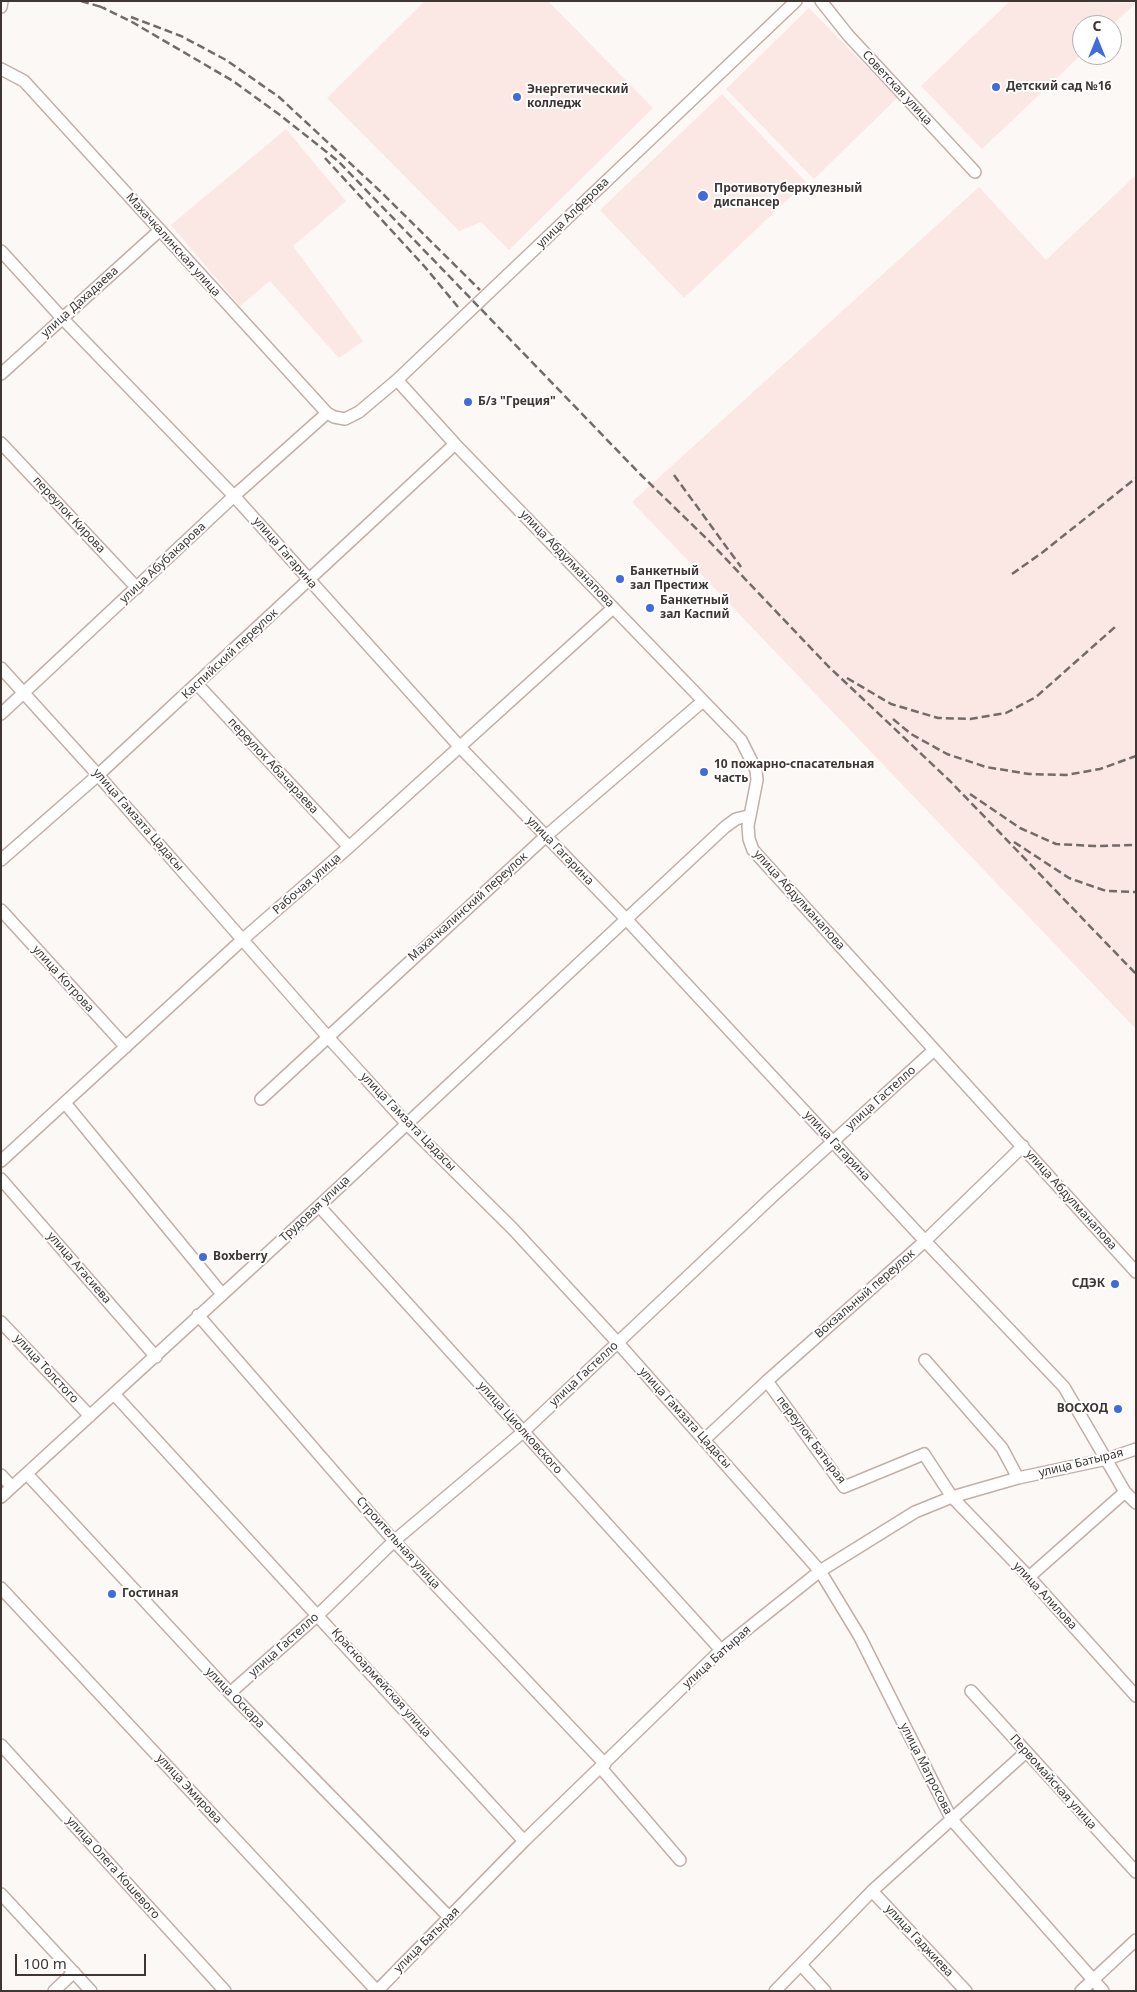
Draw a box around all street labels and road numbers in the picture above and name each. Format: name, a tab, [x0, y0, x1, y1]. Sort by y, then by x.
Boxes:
street label: Советская улица	[859, 48, 935, 128]
street label: улица Алферова	[534, 175, 612, 251]
street label: Махачкалинская улица	[123, 190, 223, 300]
street label: улица Дахадаева	[38, 264, 122, 340]
street label: переулок Кирова	[30, 474, 108, 556]
street label: улица Абдулманапова	[517, 507, 617, 611]
street label: улица Гагарина	[250, 514, 320, 592]
street label: улица Абубакарова	[117, 519, 209, 607]
street label: Каспийский переулок	[179, 606, 281, 702]
street label: переулок Абачараева	[225, 715, 321, 817]
street label: улица Гамзата Цадасы	[90, 766, 186, 874]
street label: улица Гагарина	[524, 814, 596, 888]
street label: улица Абдулманапова	[750, 847, 848, 953]
street label: Рабочая улица	[270, 850, 344, 918]
street label: Махачкалинский переулок	[405, 850, 531, 964]
street label: улица Котрова	[29, 943, 97, 1015]
street label: улица Гастелло	[843, 1063, 919, 1133]
street label: улица Гамзата Цадасы	[357, 1070, 459, 1174]
street label: улица Гагарина	[801, 1108, 873, 1184]
street label: улица Абдулманапова	[1022, 1147, 1120, 1253]
street label: Трудовая улица	[277, 1173, 353, 1245]
street label: улица Агасиева	[44, 1229, 114, 1307]
street label: Вокзальный переулок	[812, 1247, 918, 1341]
street label: улица Толстого	[11, 1332, 81, 1406]
street label: улица Гастелло	[547, 1339, 621, 1409]
street label: улица Гамзата Цадасы	[636, 1365, 734, 1471]
street label: улица Циолковского	[475, 1379, 565, 1477]
street label: переулок Батырая	[773, 1393, 849, 1487]
street label: улица Батырая	[1037, 1446, 1125, 1480]
street label: Строительная улица	[353, 1494, 443, 1592]
street label: улица Алилова	[1010, 1559, 1080, 1633]
street label: улица Гастелло	[246, 1610, 322, 1680]
street label: улица Батырая	[680, 1623, 754, 1691]
street label: Красноармейская улица	[328, 1625, 434, 1741]
street label: улица Оскара	[202, 1665, 268, 1731]
street label: улица Матросова	[897, 1721, 955, 1817]
street label: Первомайская улица	[1007, 1732, 1099, 1832]
street label: улица Эмирова	[153, 1751, 225, 1827]
street label: улица Олега Кошевого	[63, 1814, 163, 1922]
street label: улица Гаджиева	[882, 1902, 956, 1980]
street label: улица Батырая	[391, 1904, 463, 1976]

